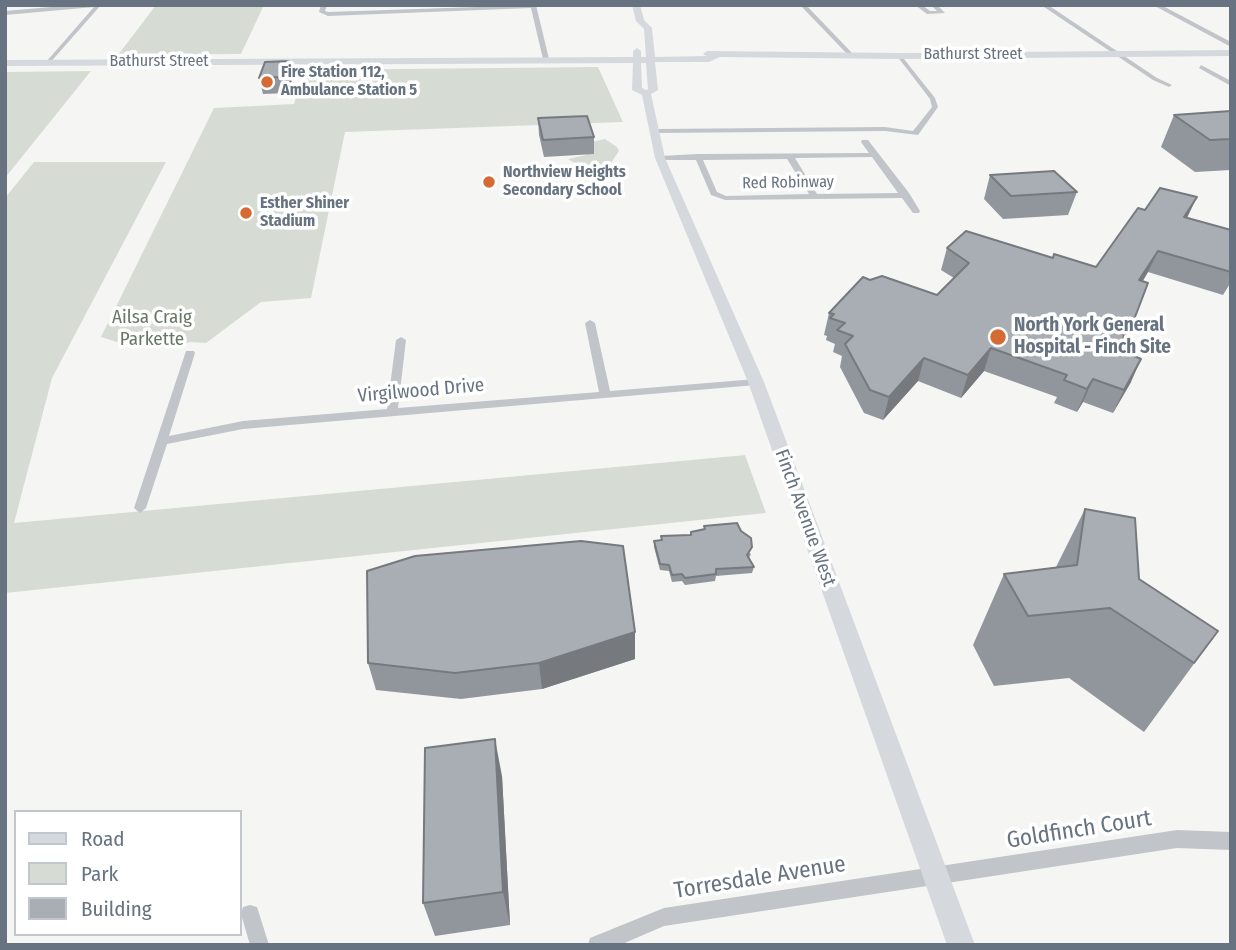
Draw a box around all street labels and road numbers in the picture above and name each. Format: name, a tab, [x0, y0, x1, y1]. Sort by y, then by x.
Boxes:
street label: Bathurst Street	[923, 45, 1023, 65]
street label: Bathurst Street	[109, 52, 209, 72]
street label: Red Robinway	[742, 173, 834, 193]
street label: Virgilwood Drive	[357, 374, 485, 408]
street label: Finch Avenue West	[770, 446, 840, 590]
street label: Goldfinch Court	[1005, 805, 1153, 855]
street label: Torresdale Avenue	[672, 851, 848, 905]

